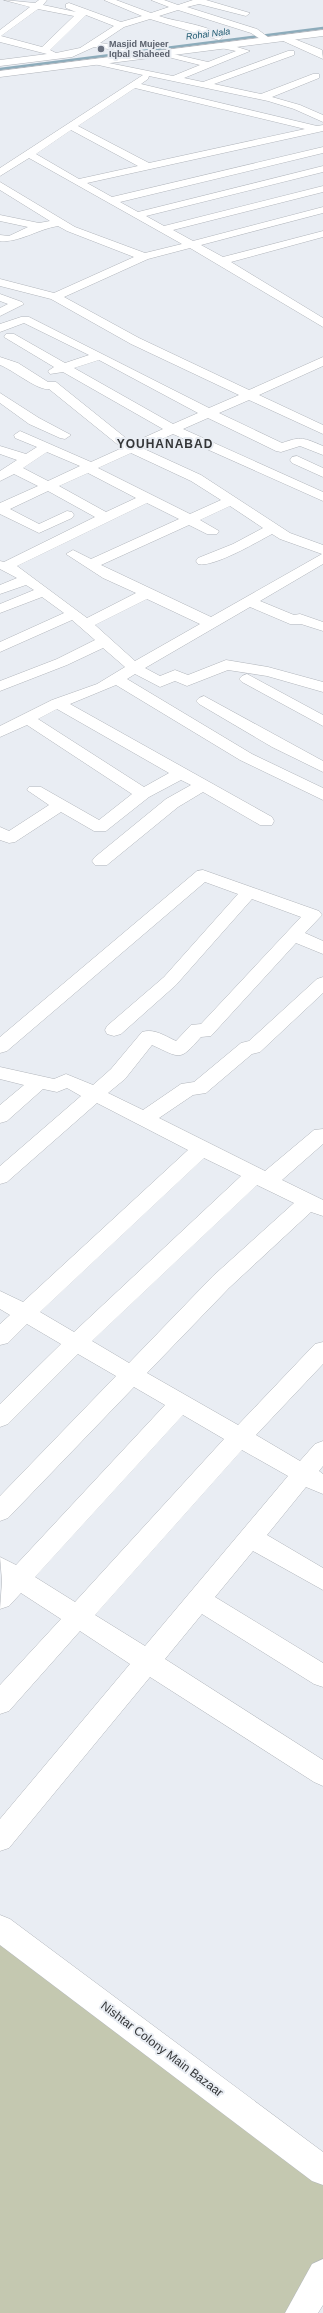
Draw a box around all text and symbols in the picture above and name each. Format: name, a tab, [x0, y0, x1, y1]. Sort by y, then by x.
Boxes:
water label: Rohai Nala	[185, 26, 231, 42]
place label: Masjid Mujeer Iqbal Shaheed	[109, 39, 170, 59]
marker: Masjid Mujeer Iqbal Shaheed	[96, 44, 106, 54]
district label: YOUHANABAD	[117, 437, 213, 451]
street label: Nishtar Colony Main Bazaar	[98, 1998, 226, 2100]

